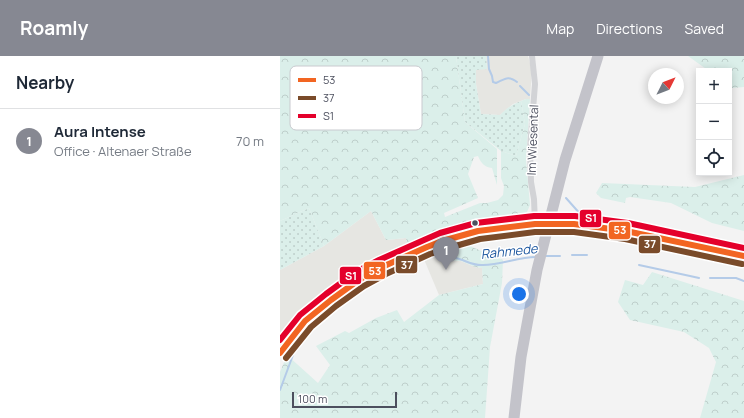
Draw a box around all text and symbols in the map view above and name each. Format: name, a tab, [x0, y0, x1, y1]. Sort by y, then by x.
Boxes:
text: Roamly	[20, 15, 88, 41]
text: Map	[546, 19, 574, 38]
text: Directions	[596, 19, 663, 38]
text: Saved	[685, 19, 724, 38]
legend	[290, 66, 422, 130]
north arrow	[648, 68, 684, 104]
map controls	[696, 68, 732, 176]
button: +	[696, 68, 732, 104]
text: Nearby	[16, 71, 74, 94]
text: 53	[323, 72, 335, 87]
text: 37	[323, 90, 335, 105]
street label: Im Wiesental	[523, 104, 542, 176]
button: −	[696, 104, 732, 140]
text: S1	[323, 108, 334, 123]
text: Aura Intense	[54, 121, 146, 142]
text: 1	[26, 132, 32, 150]
text: 70 m	[236, 132, 264, 150]
button: locate	[696, 140, 732, 176]
text: Office · Altenaer Straße	[54, 142, 192, 160]
line badge: S1	[579, 209, 602, 228]
text: S1	[585, 210, 597, 225]
unlabelled marker	[470, 218, 480, 228]
line badge: 53	[608, 221, 631, 240]
text: 53	[614, 222, 626, 237]
line badge: 37	[638, 235, 661, 254]
text: 37	[644, 236, 656, 251]
pin: 1	[433, 237, 459, 270]
water label: Rahmede	[480, 239, 540, 263]
line badge: 37	[395, 255, 418, 274]
text: 37	[401, 257, 413, 272]
line badge: 53	[363, 261, 386, 280]
text: 53	[369, 263, 381, 278]
line badge: S1	[339, 266, 362, 285]
text: S1	[345, 268, 357, 283]
your location	[509, 284, 529, 304]
scale bar	[292, 390, 397, 409]
text: 100 m	[298, 391, 327, 406]

